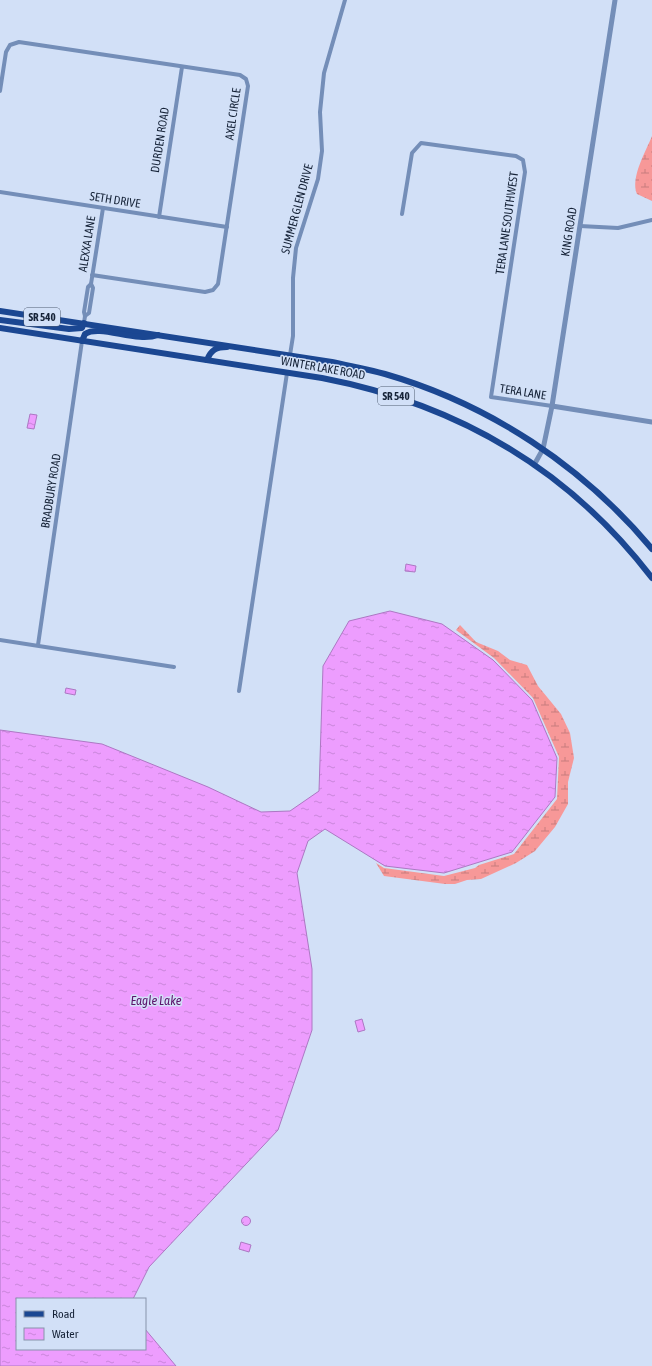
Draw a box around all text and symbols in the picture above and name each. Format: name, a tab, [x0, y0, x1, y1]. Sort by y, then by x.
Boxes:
street label: AXEL CIRCLE	[222, 87, 244, 141]
street label: DURDEN ROAD	[148, 106, 172, 174]
street label: SUMMER GLEN DRIVE	[278, 162, 316, 256]
street label: TERA LANE SOUTHWEST	[493, 170, 521, 275]
street label: SETH DRIVE	[89, 189, 141, 211]
street label: KING ROAD	[558, 206, 580, 258]
street label: ALEXXA LANE	[76, 215, 98, 273]
road number: SR 540	[24, 308, 60, 326]
street label: WINTER LAKE ROAD	[280, 354, 367, 382]
street label: TERA LANE	[499, 381, 547, 403]
road number: SR 540	[378, 387, 414, 405]
street label: BRADBURY ROAD	[38, 452, 64, 529]
water label: Eagle Lake	[130, 993, 182, 1008]
legend	[16, 1298, 146, 1350]
text: Road	[52, 1307, 75, 1321]
text: Water	[52, 1327, 79, 1341]

